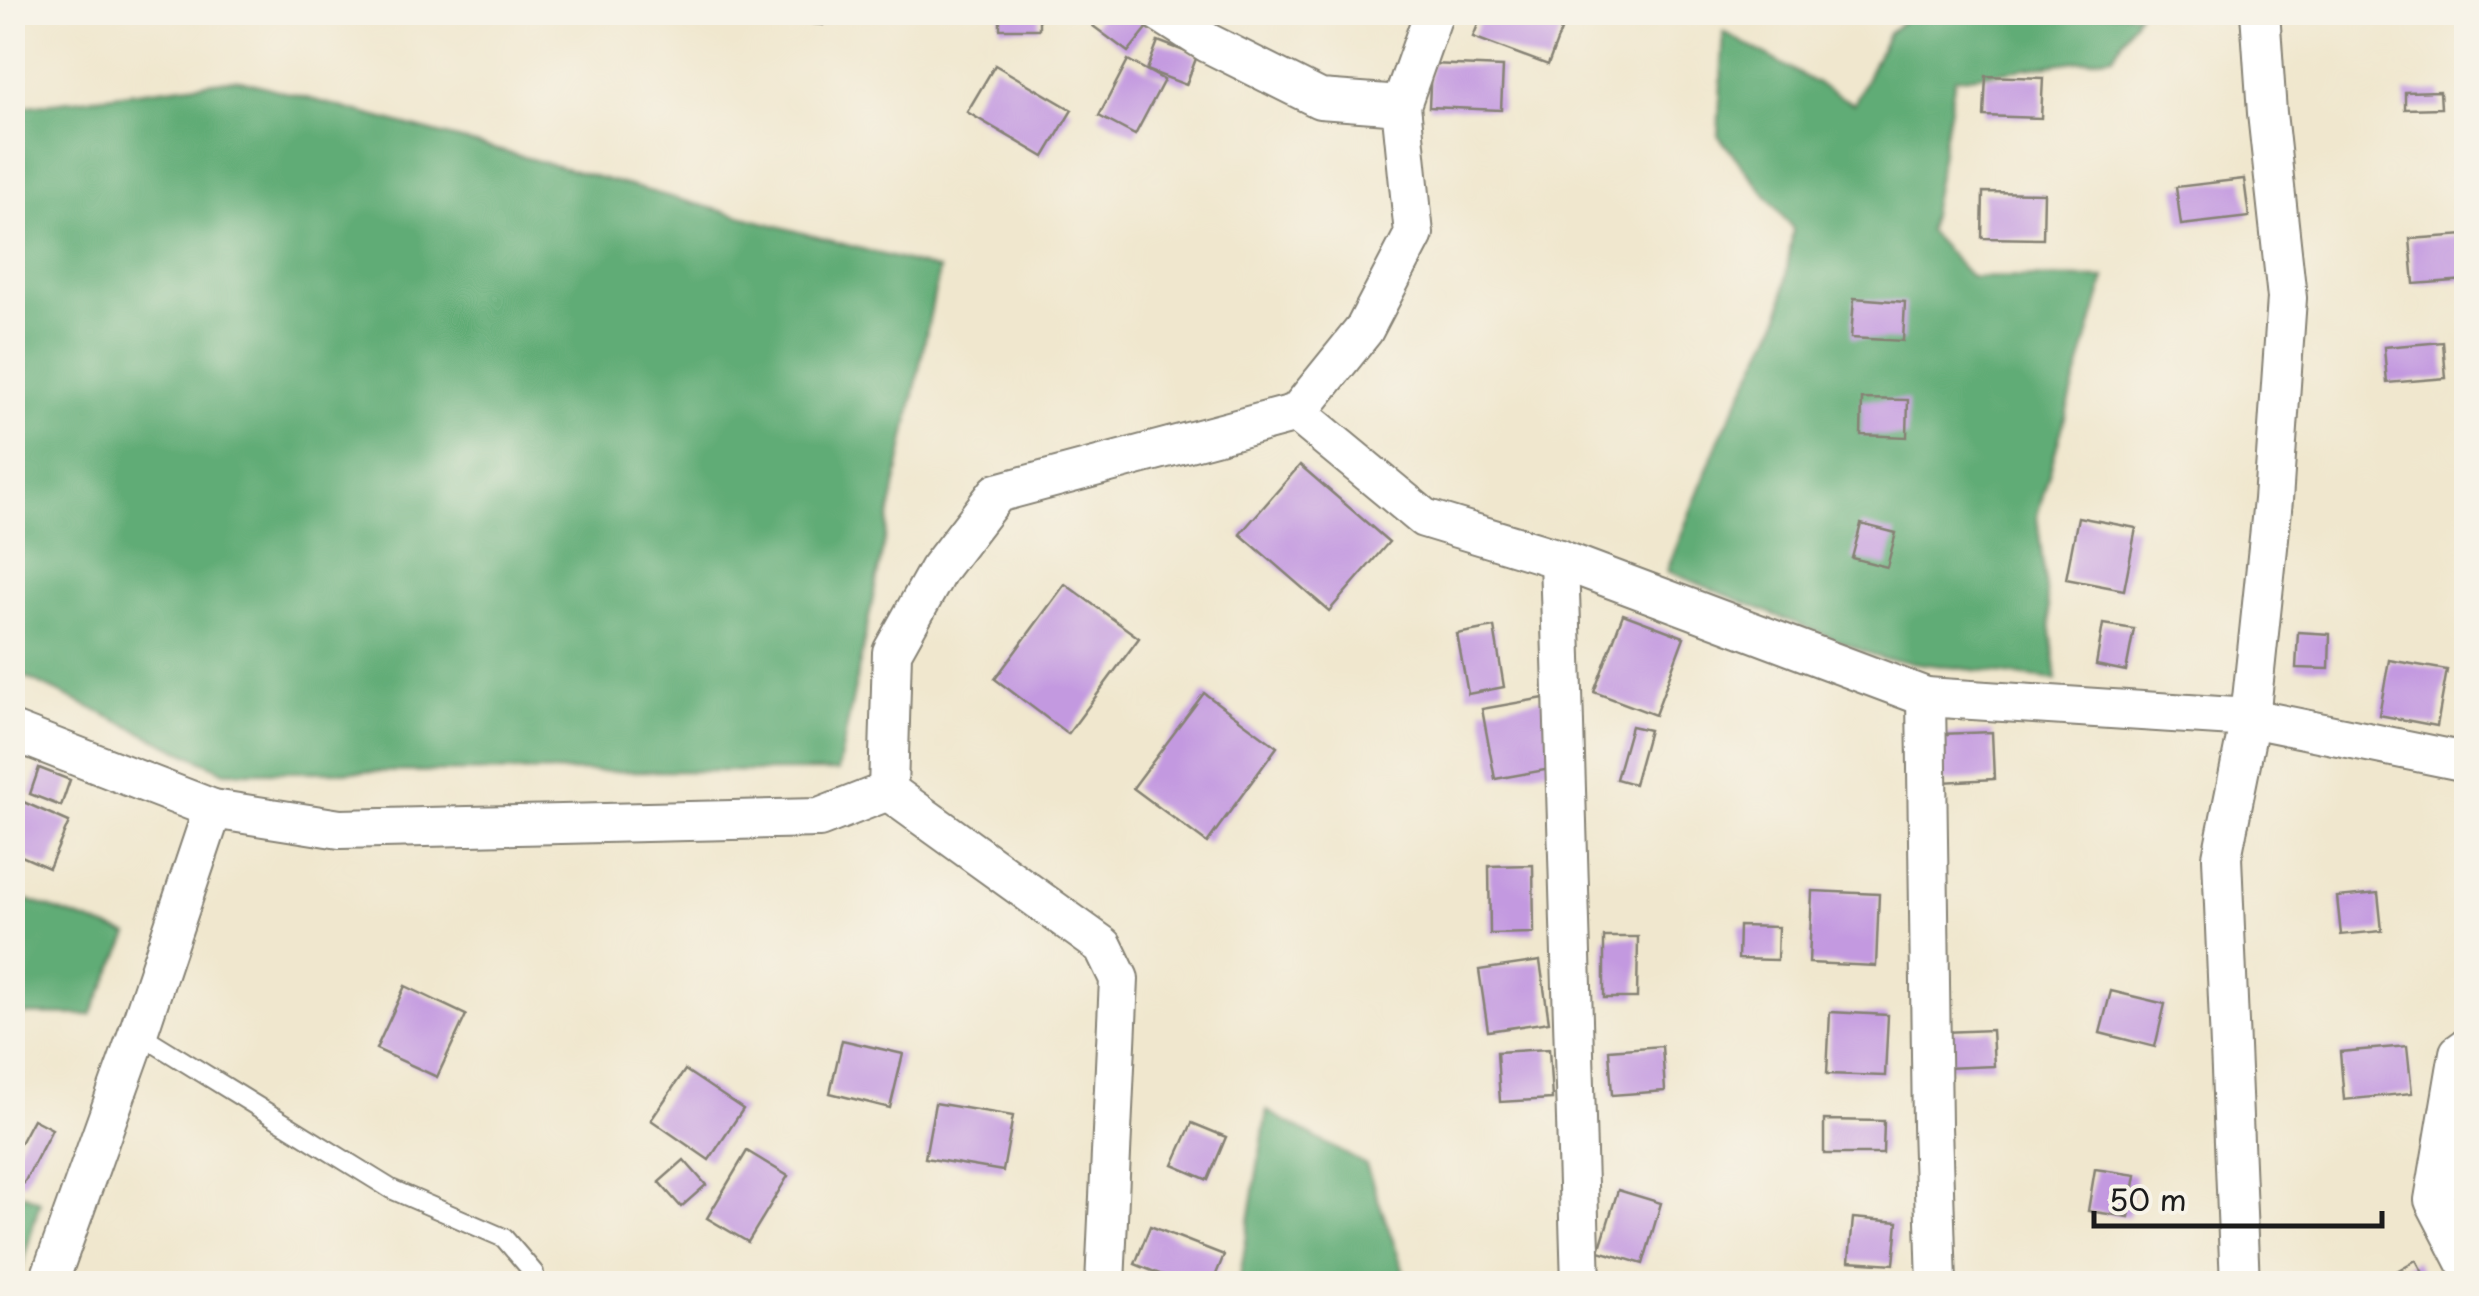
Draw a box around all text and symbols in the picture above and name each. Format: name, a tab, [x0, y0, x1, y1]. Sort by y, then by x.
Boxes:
scale bar	[2094, 1166, 2382, 1228]
text: 50 m	[2109, 1176, 2187, 1221]

